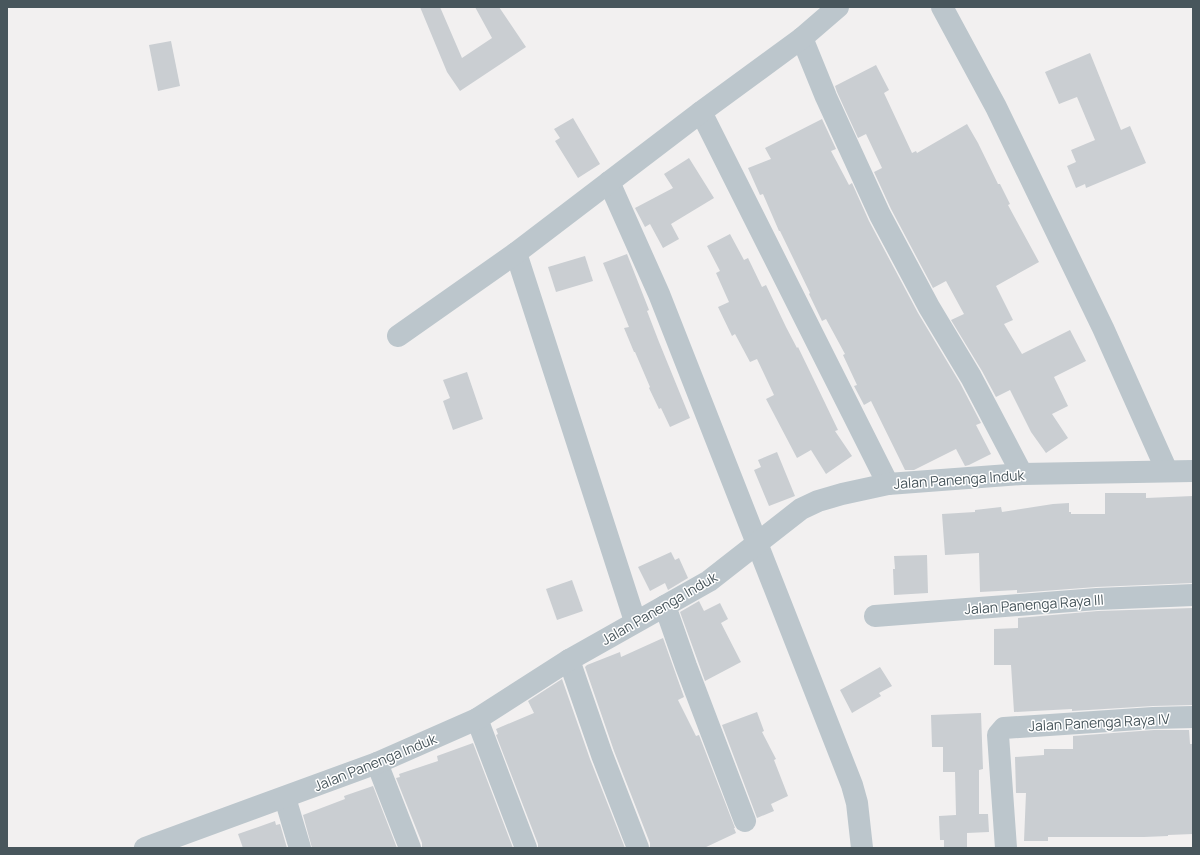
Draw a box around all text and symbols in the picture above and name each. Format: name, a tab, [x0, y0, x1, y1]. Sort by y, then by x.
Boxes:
street label: Jalan Panenga Induk	[893, 465, 1026, 493]
street label: Jalan Panenga Induk	[598, 567, 721, 649]
street label: Jalan Panenga Raya III	[964, 590, 1104, 618]
street label: Jalan Panenga Raya IV	[1028, 709, 1171, 735]
street label: Jalan Panenga Induk	[311, 728, 440, 795]

